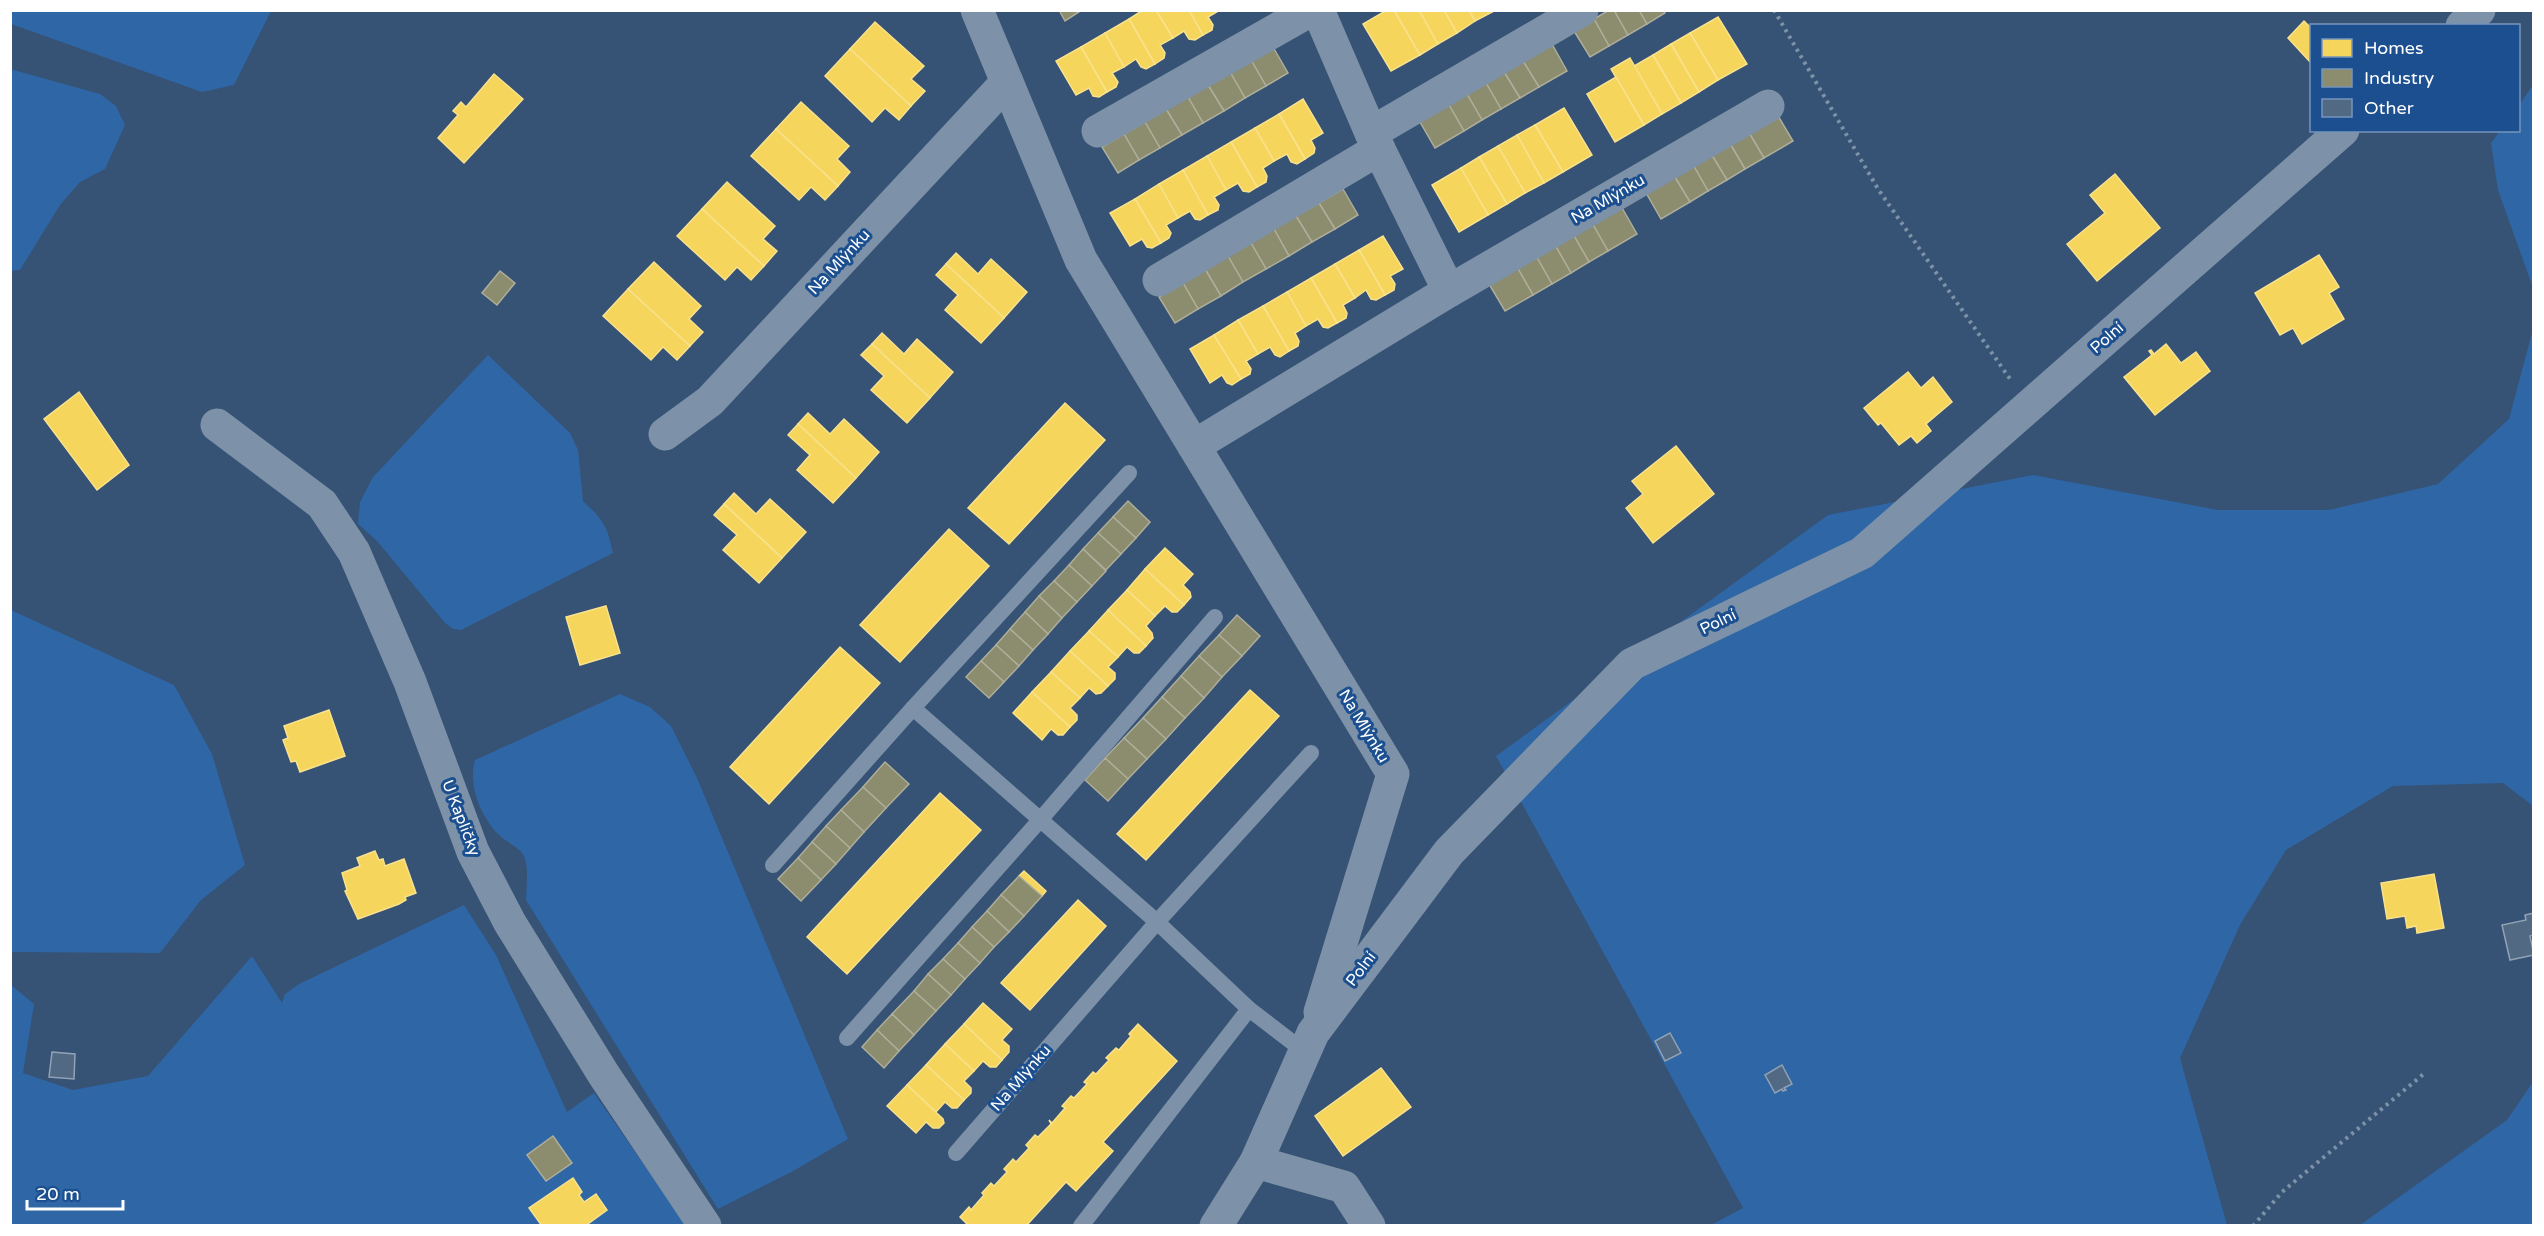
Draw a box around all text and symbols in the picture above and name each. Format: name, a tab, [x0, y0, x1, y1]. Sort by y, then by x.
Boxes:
legend	[2310, 24, 2520, 132]
text: Homes	[2364, 37, 2424, 59]
text: Industry	[2364, 67, 2435, 89]
text: Other	[2364, 97, 2414, 119]
street label: Na Mlýnku	[1567, 170, 1649, 228]
street label: Na Mlýnku	[804, 225, 874, 299]
street label: Polní	[2086, 318, 2128, 358]
street label: Polní	[1697, 605, 1739, 639]
street label: Na Mlýnku	[1334, 686, 1394, 766]
street label: U Kapličky	[437, 777, 485, 859]
street label: Polní	[1342, 948, 1380, 990]
street label: Na Mlýnku	[987, 1040, 1055, 1116]
scale bar	[27, 1173, 123, 1211]
text: 20 m	[36, 1183, 80, 1205]

